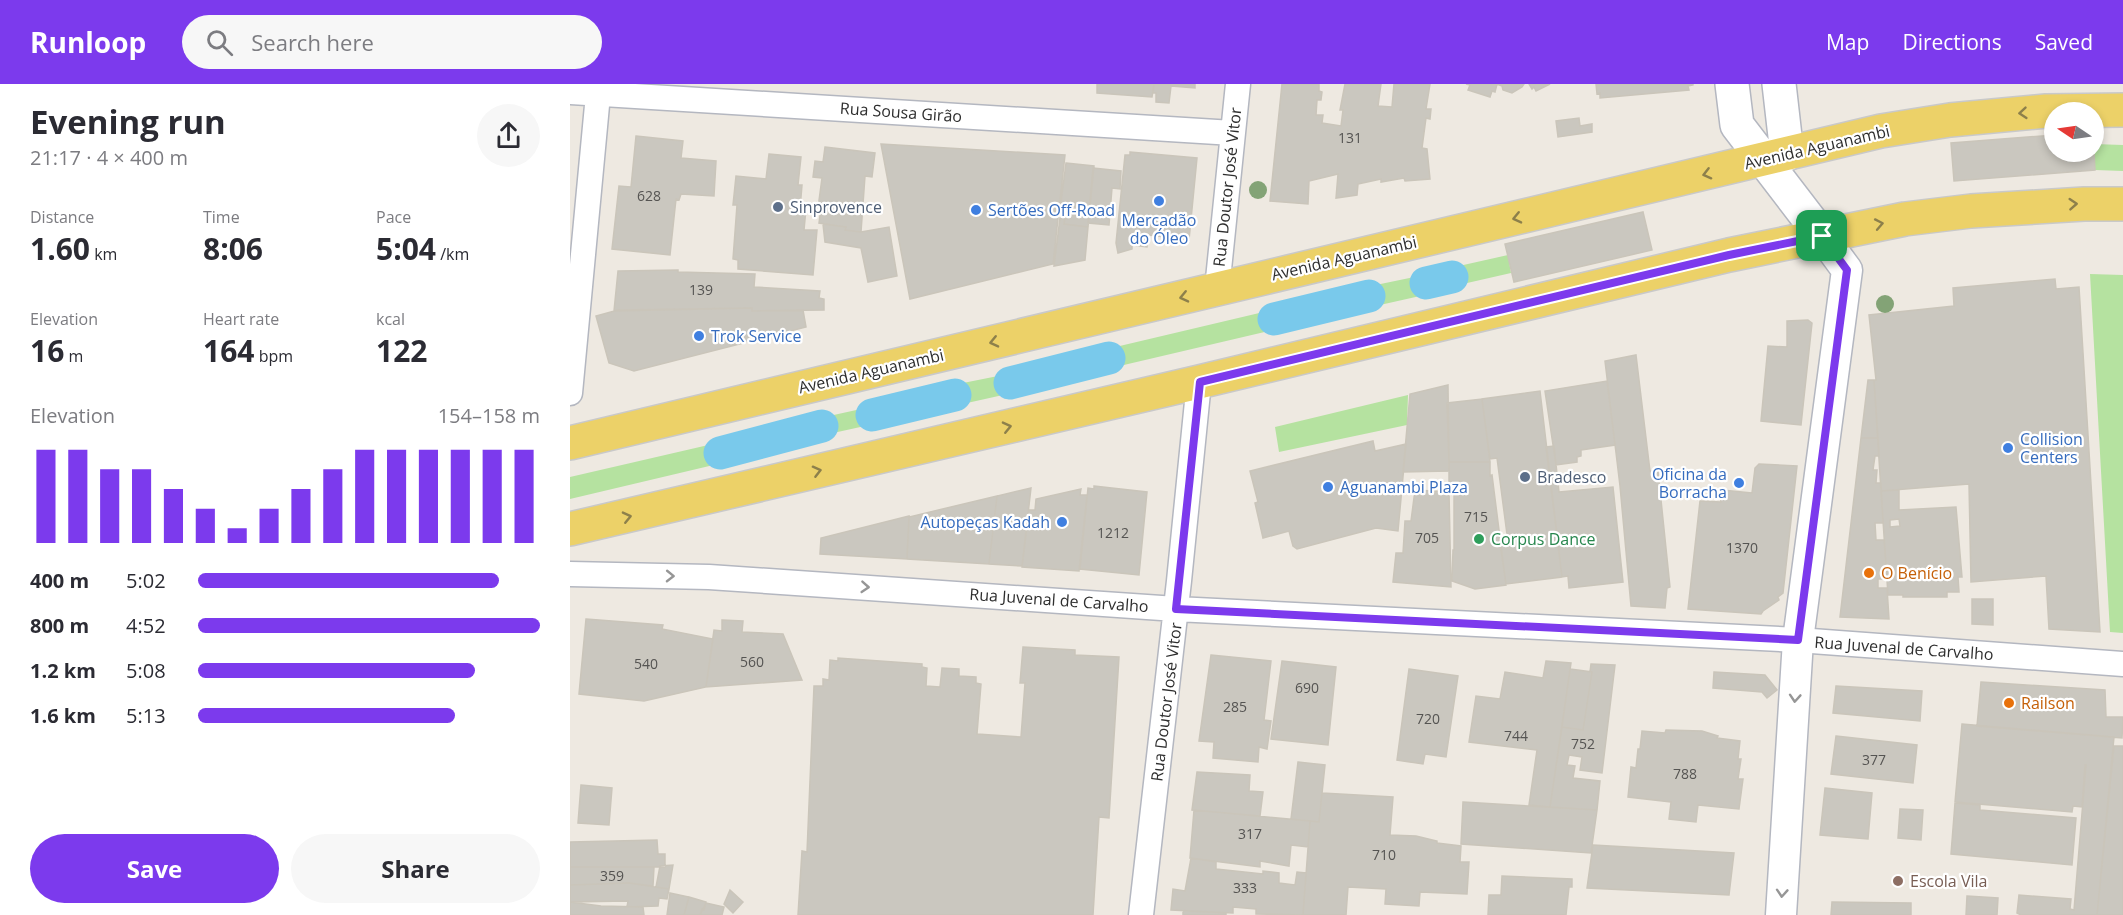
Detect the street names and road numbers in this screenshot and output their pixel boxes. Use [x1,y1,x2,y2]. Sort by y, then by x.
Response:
street label: Rua Sousa Girão [839,97,963,127]
street label: Rua Doutor José Vitor [1208,106,1246,268]
street label: Avenida Aguanambi [1742,120,1892,174]
street label: Avenida Aguanambi [1269,231,1419,285]
street label: Avenida Aguanambi [796,344,946,398]
street label: Rua Juvenal de Carvalho [969,583,1149,617]
street label: Rua Doutor José Vitor [1145,621,1187,783]
street label: Rua Juvenal de Carvalho [1814,631,1994,665]

